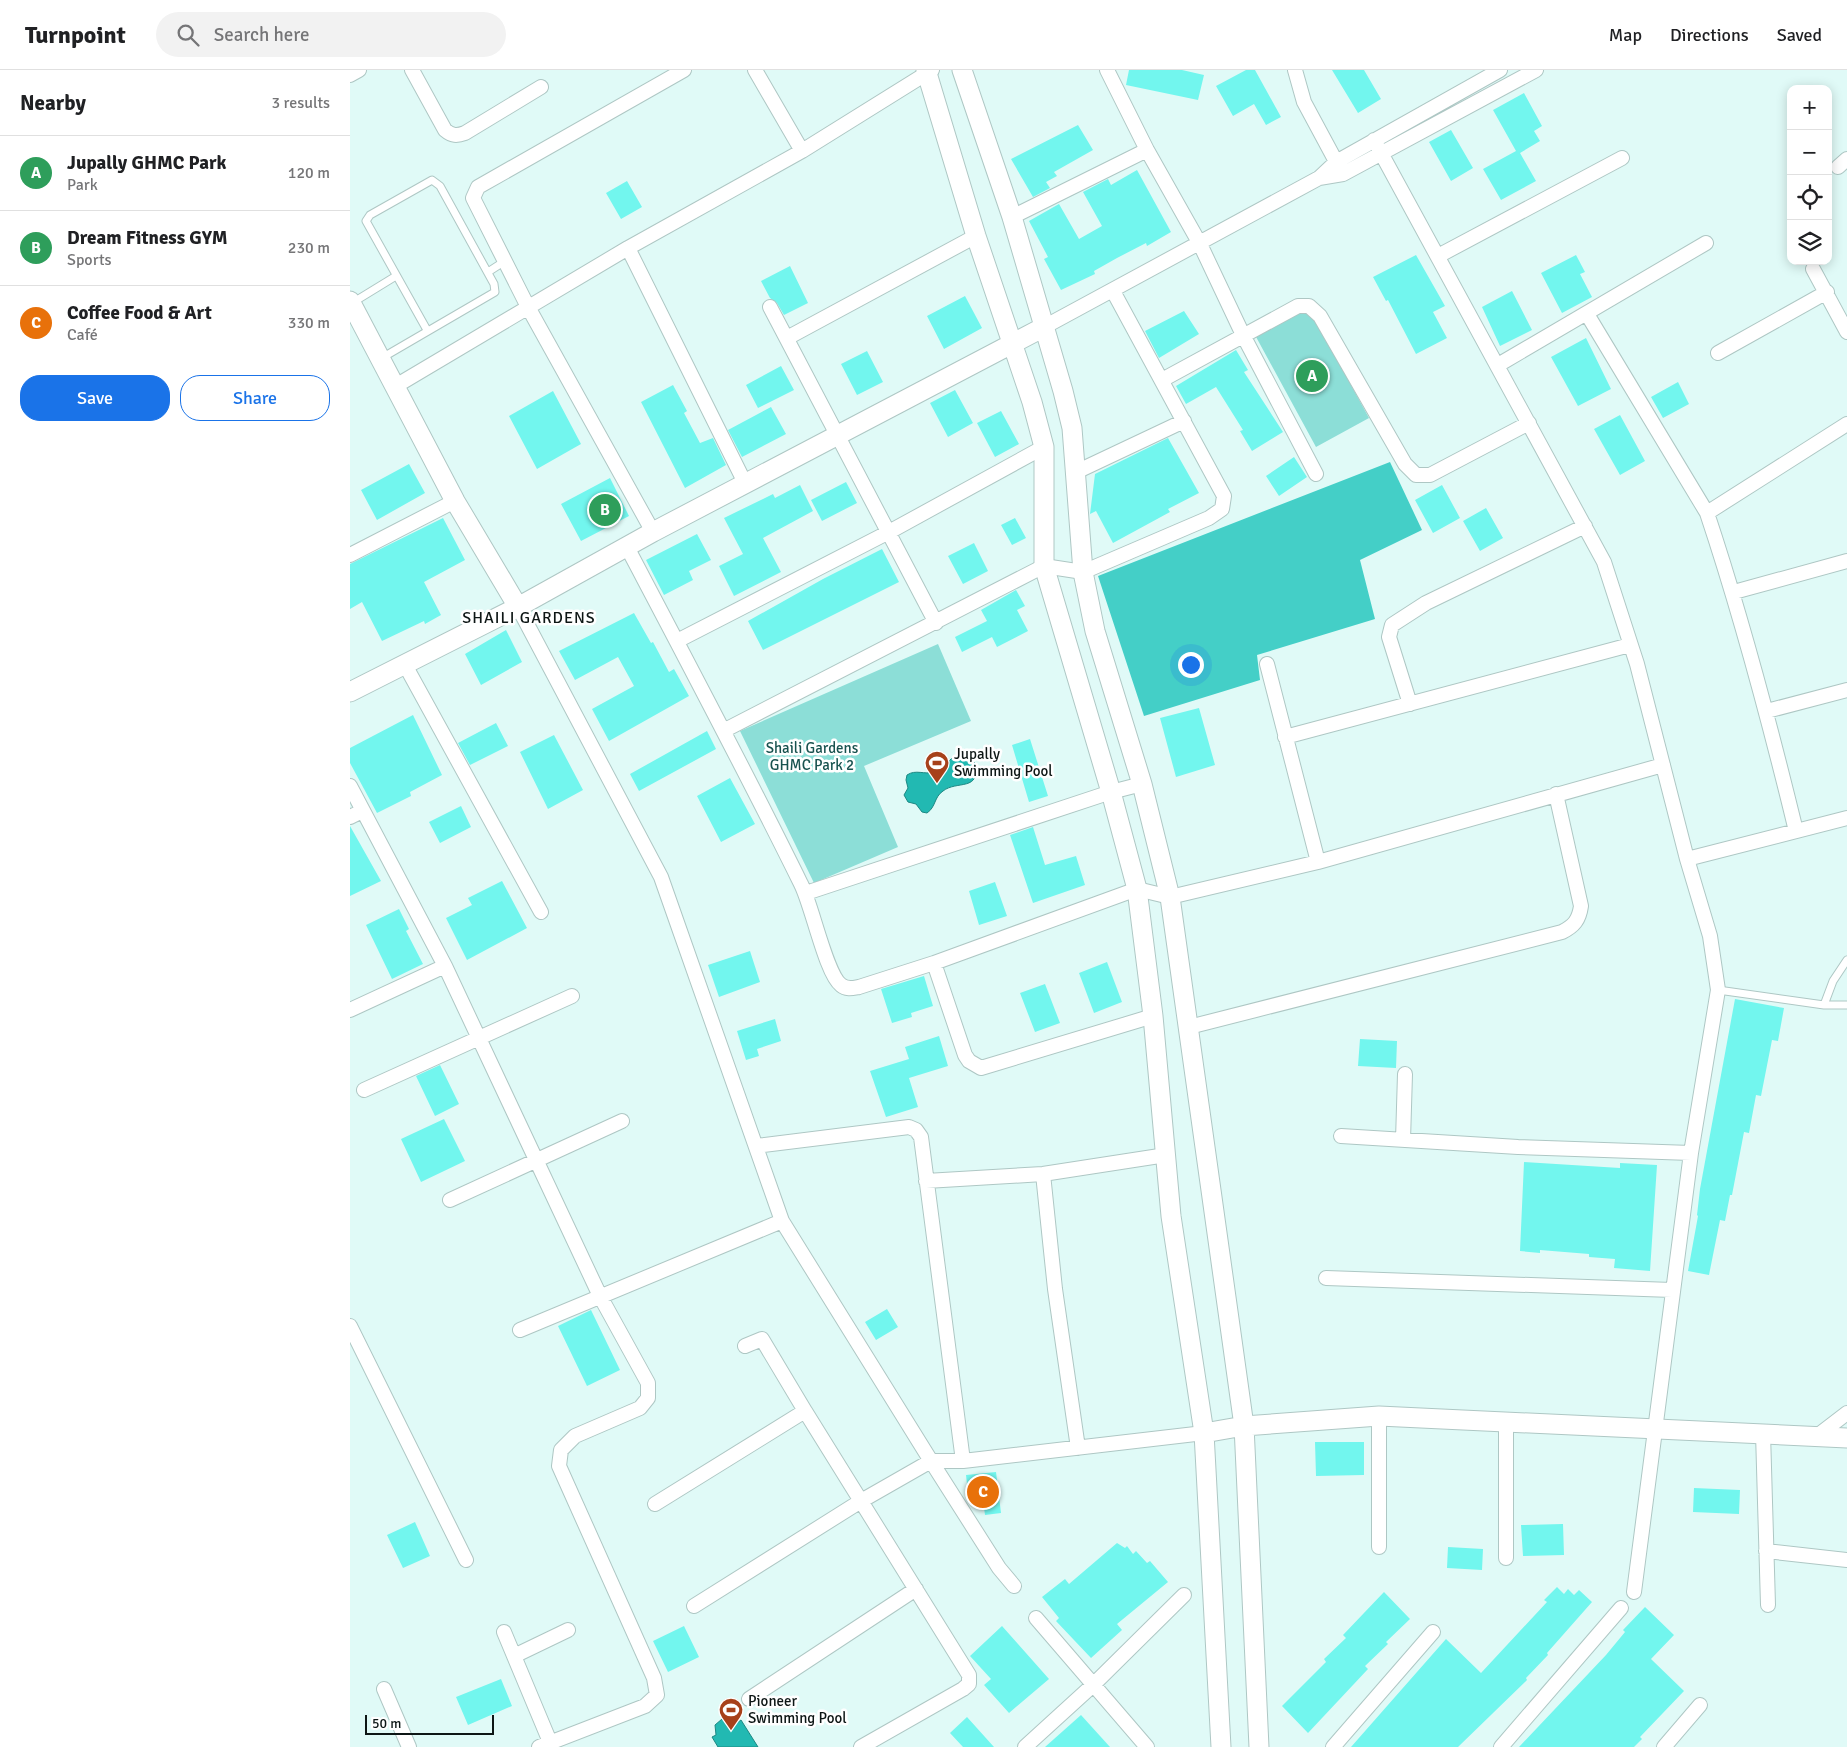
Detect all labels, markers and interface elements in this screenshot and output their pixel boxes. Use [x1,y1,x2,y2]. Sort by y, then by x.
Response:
search box [156,12,506,57]
text: Turnpoint [25,20,126,50]
icon: search [174,21,202,49]
text: Search here [214,23,309,47]
text: Map [1609,24,1642,46]
text: Directions [1670,24,1749,46]
text: Saved [1777,24,1822,46]
map controls [1787,85,1832,265]
button: + [1787,85,1832,130]
text: Nearby [20,90,86,116]
text: 3 results [271,93,330,113]
button: − [1787,130,1832,175]
text: Jupally GHMC Park [67,151,227,175]
text: A [31,163,41,183]
text: 120 m [288,163,330,183]
text: Park [67,175,98,195]
button: locate [1787,175,1832,220]
button: layers [1787,220,1832,265]
text: Dream Fitness GYM [67,226,228,250]
text: B [31,238,41,258]
text: 230 m [288,238,330,258]
text: Sports [67,250,112,270]
text: Coffee Food & Art [67,301,212,325]
text: C [31,313,41,333]
text: 330 m [288,313,330,333]
text: Café [67,325,98,345]
pin: A [1296,357,1328,395]
button: Save [20,375,170,421]
button: Share [180,375,330,421]
pin: B [589,491,621,529]
district label: SHAILI GARDENS [462,608,596,628]
your location [1178,652,1204,678]
park label: Shaili Gardens GHMC Park 2 [766,739,859,774]
place label: Jupally Swimming Pool [954,745,1053,780]
sports icon: Jupally Swimming Pool [924,750,950,784]
pin: C [967,1473,999,1511]
place label: Pioneer Swimming Pool [748,1692,847,1727]
sports icon: Pioneer Swimming Pool [718,1697,744,1731]
scale bar [365,1712,494,1735]
text: 50 m [372,1715,401,1732]

